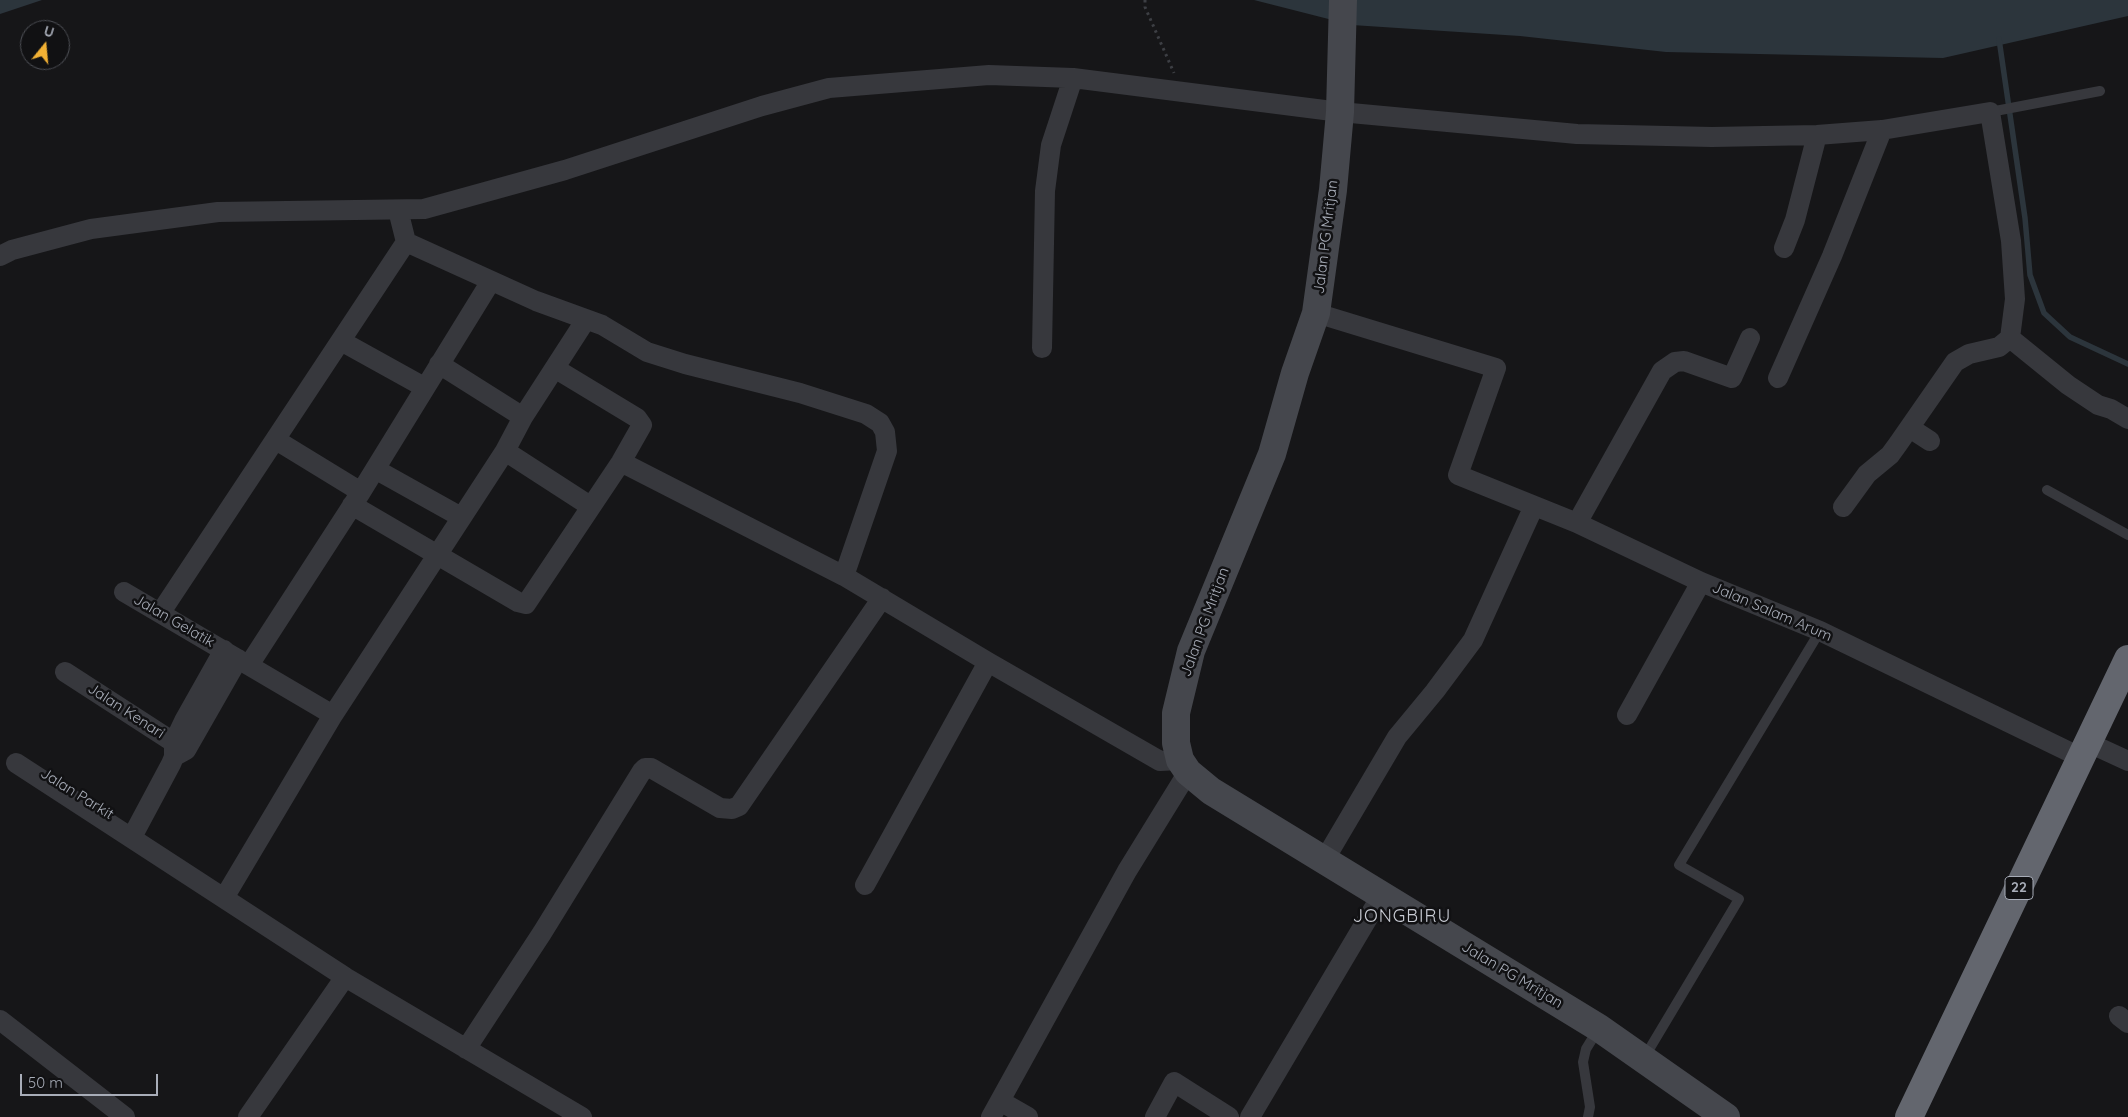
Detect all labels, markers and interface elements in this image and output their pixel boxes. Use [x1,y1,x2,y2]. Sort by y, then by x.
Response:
north arrow [20,20,70,70]
text: U [42,22,56,42]
street label: Jalan PG Mritjan [1310,179,1342,295]
street label: Jalan PG Mritjan [1177,565,1233,679]
street label: Jalan Salam Arum [1709,579,1835,645]
street label: Jalan Gelatik [130,591,218,651]
street label: Jalan Kenari [84,679,168,743]
street label: Jalan Parkit [37,764,117,824]
road number: 22 [2005,876,2033,900]
district label: JONGBIRU [1352,906,1452,928]
street label: Jalan PG Mritjan [1458,938,1566,1012]
scale bar [22,1064,160,1096]
text: 50 m [28,1073,63,1092]

